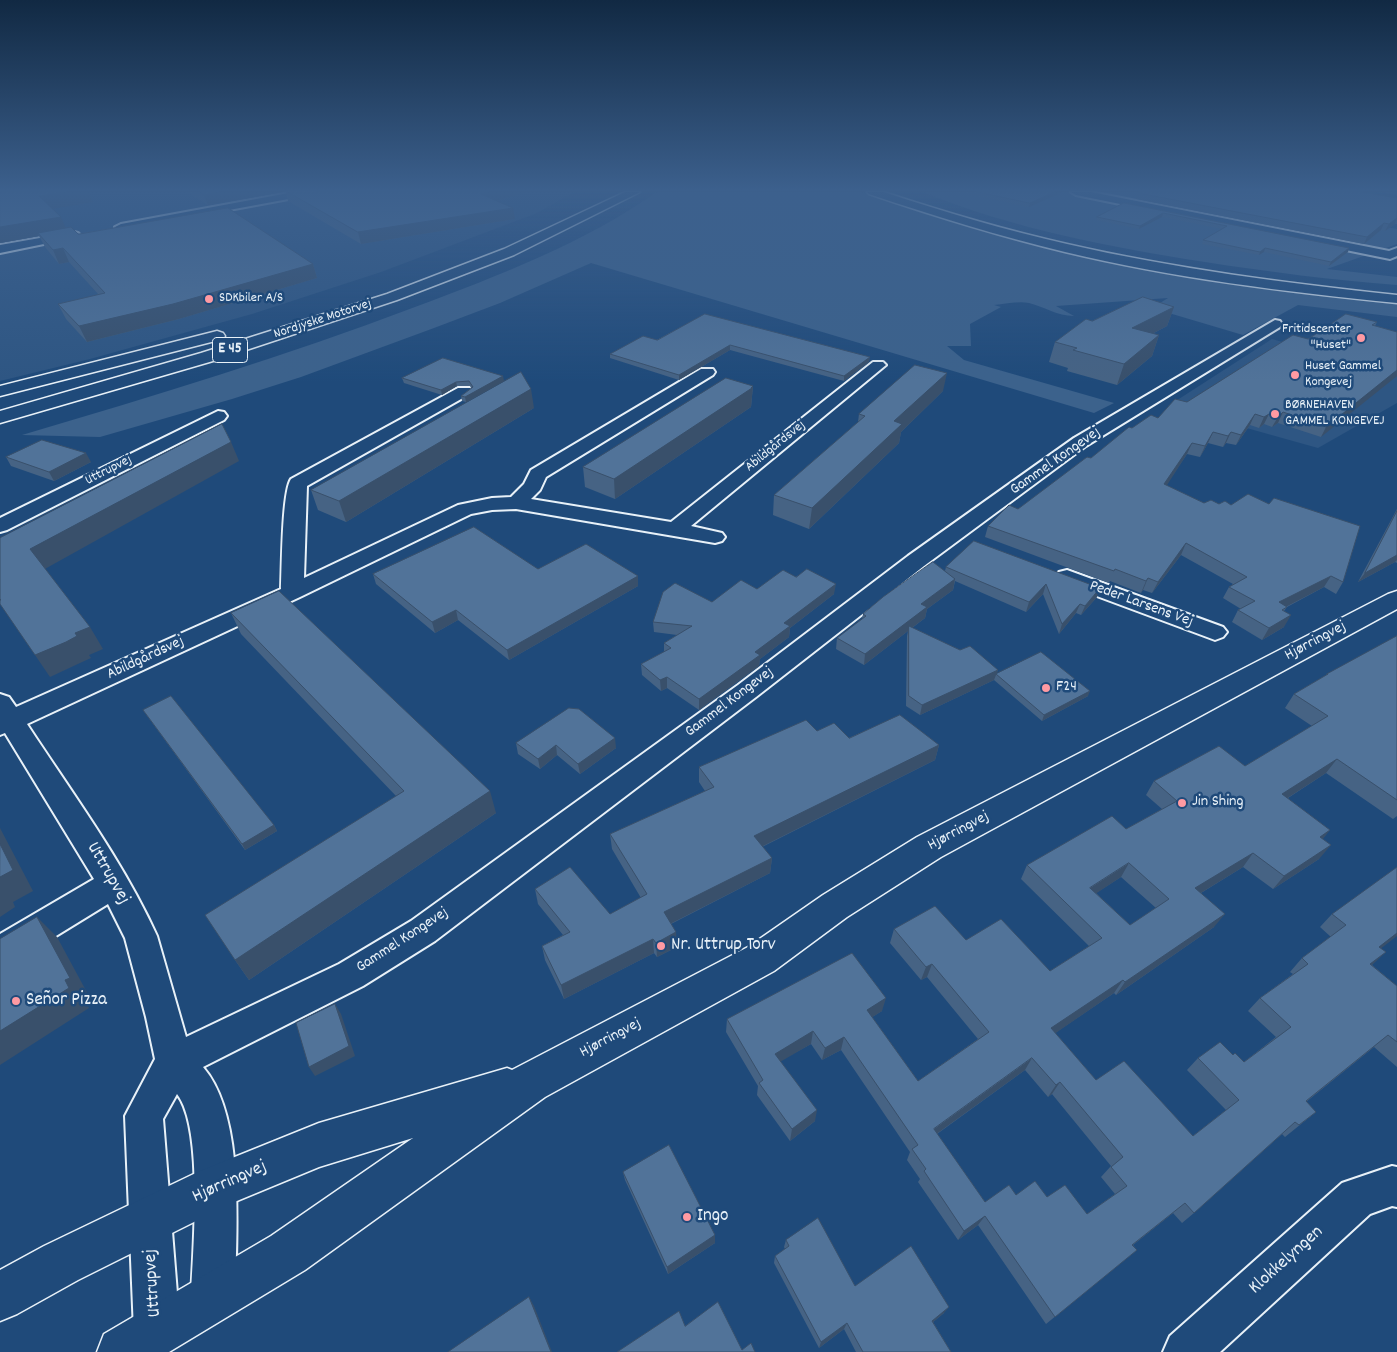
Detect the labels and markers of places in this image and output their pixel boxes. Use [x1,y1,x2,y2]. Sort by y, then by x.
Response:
place label: SDKbiler A/S [219,291,283,307]
marker: SDKbiler A/S [203,293,215,305]
place label: Fritidscenter "Huset" [1282,322,1351,354]
marker: Fritidscenter "Huset" [1355,332,1367,344]
place label: Huset Gammel Kongevej [1305,359,1381,392]
marker: Huset Gammel Kongevej [1289,369,1301,381]
place label: BØRNEHAVEN GAMMEL KONGEVEJ [1285,398,1384,431]
marker: BØRNEHAVEN GAMMEL KONGEVEJ [1269,408,1281,420]
place label: F24 [1056,678,1077,698]
marker: F24 [1040,682,1052,694]
place label: Jin Shing [1192,793,1244,813]
marker: Jin Shing [1176,797,1188,809]
place label: Nr. Uttrup Torv [671,935,776,957]
marker: Nr. Uttrup Torv [655,940,667,952]
place label: Señor Pizza [26,990,107,1012]
marker: Señor Pizza [10,995,22,1007]
place label: Ingo [697,1206,728,1228]
marker: Ingo [681,1211,693,1223]

